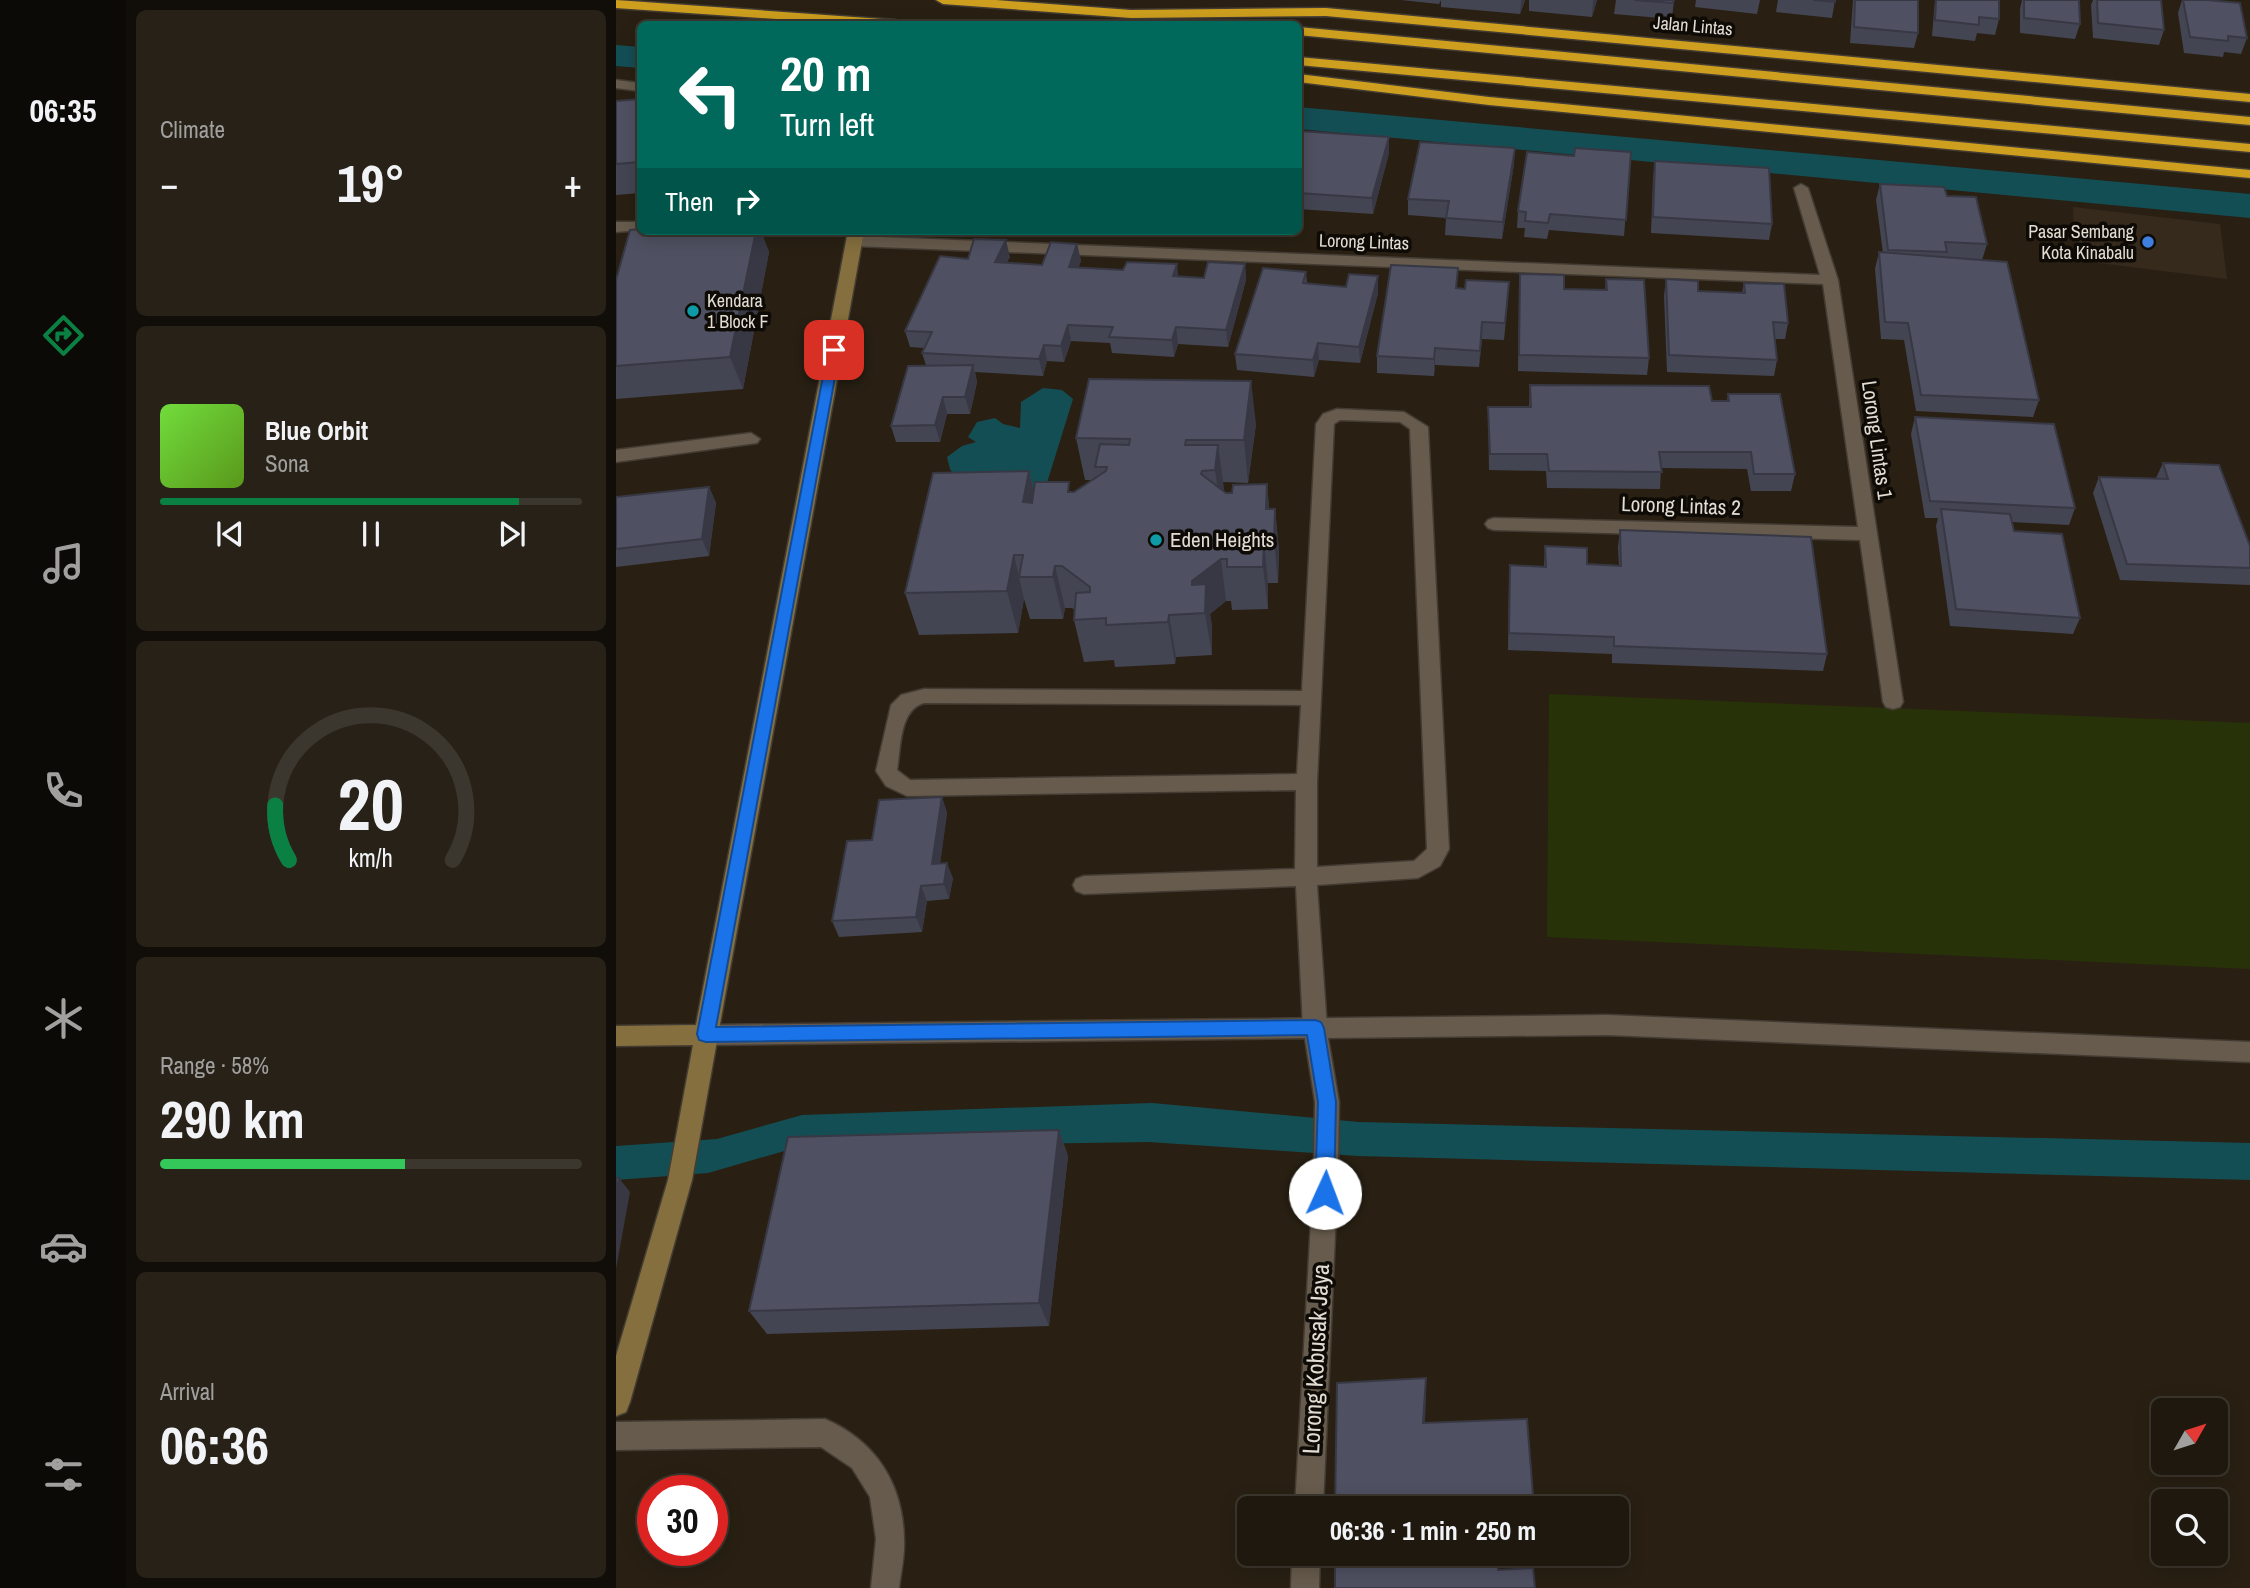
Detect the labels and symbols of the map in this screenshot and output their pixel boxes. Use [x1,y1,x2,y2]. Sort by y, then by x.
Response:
street label: Jalan Lintas [1652,10,1734,41]
place label: Pasar Sembang Kota Kinabalu [2028,219,2135,265]
street label: Lorong Lintas [1318,227,1410,256]
marker: Pasar Sembang Kota Kinabalu [2140,234,2156,250]
place label: Kendara 1 Block F [707,288,769,334]
marker: Kendara 1 Block F [685,303,701,319]
pin [804,320,864,380]
street label: Lorong Lintas 1 [1855,379,1900,502]
street label: Lorong Lintas 2 [1621,489,1741,522]
place label: Eden Heights [1170,525,1274,554]
marker: Eden Heights [1148,532,1164,548]
position arrow [1288,1156,1362,1230]
street label: Lorong Kobusak Jaya [1294,1263,1336,1455]
north arrow [2151,1398,2228,1475]
speed limit sign: 30 [637,1475,728,1566]

